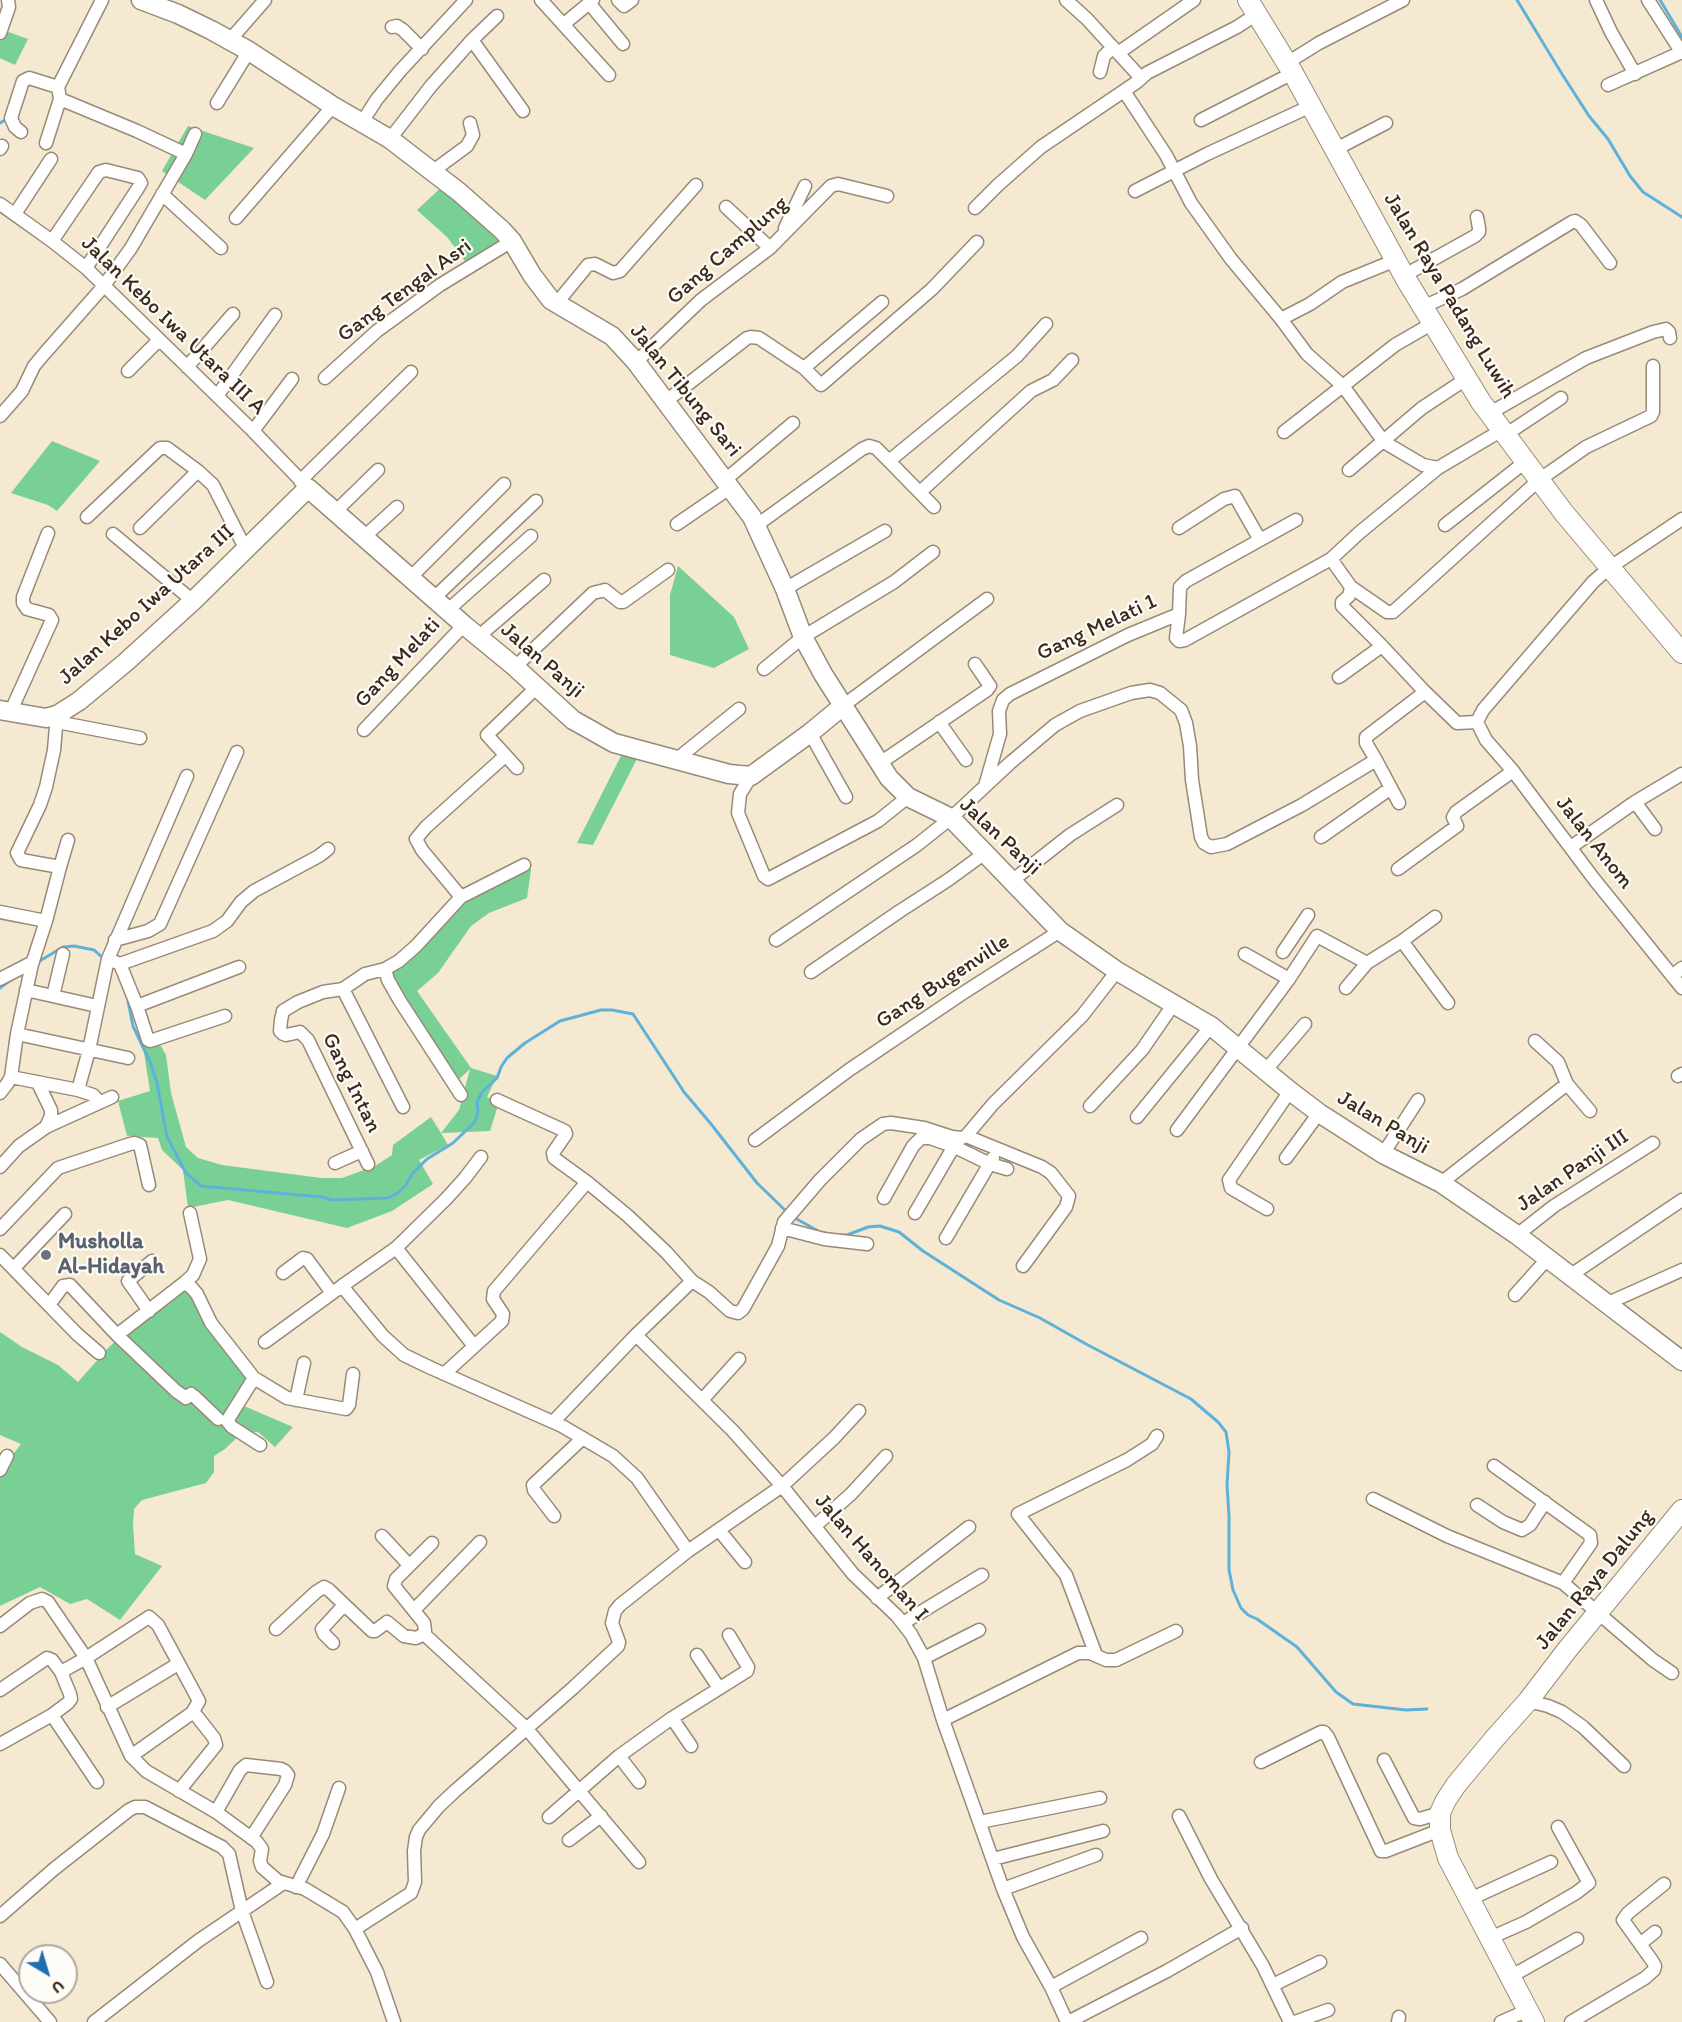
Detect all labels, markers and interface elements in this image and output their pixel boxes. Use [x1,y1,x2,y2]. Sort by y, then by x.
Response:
street label: Jalan Raya Padang Luwih [1377,188,1521,404]
street label: Gang Camplung [662,191,794,311]
street label: Jalan Kebo Iwa Utara III A [75,231,271,421]
street label: Gang Tengal Asri [333,234,477,348]
street label: Jalan Tibung Sari [623,319,747,463]
street label: Jalan Kebo Iwa Utara III [54,519,240,691]
street label: Gang Melati 1 [1033,589,1161,667]
street label: Gang Melati [350,612,446,714]
street label: Jalan Panji [495,617,589,705]
street label: Jalan Anom [1549,791,1639,895]
street label: Jalan Panji [954,792,1046,882]
street label: Gang Bugenville [871,929,1015,1035]
street label: Gang Intan [315,1029,387,1137]
street label: Jalan Panji [1332,1085,1434,1161]
street label: Jalan Panji III [1512,1124,1634,1218]
place label: Musholla Al-Hidayah [58,1229,164,1280]
marker: Musholla Al-Hidayah [39,1248,53,1262]
street label: Jalan Hanoman I [808,1489,934,1627]
street label: Jalan Raya Dalung [1530,1504,1660,1656]
north arrow [18,1944,78,2004]
text: U [48,1976,68,1998]

